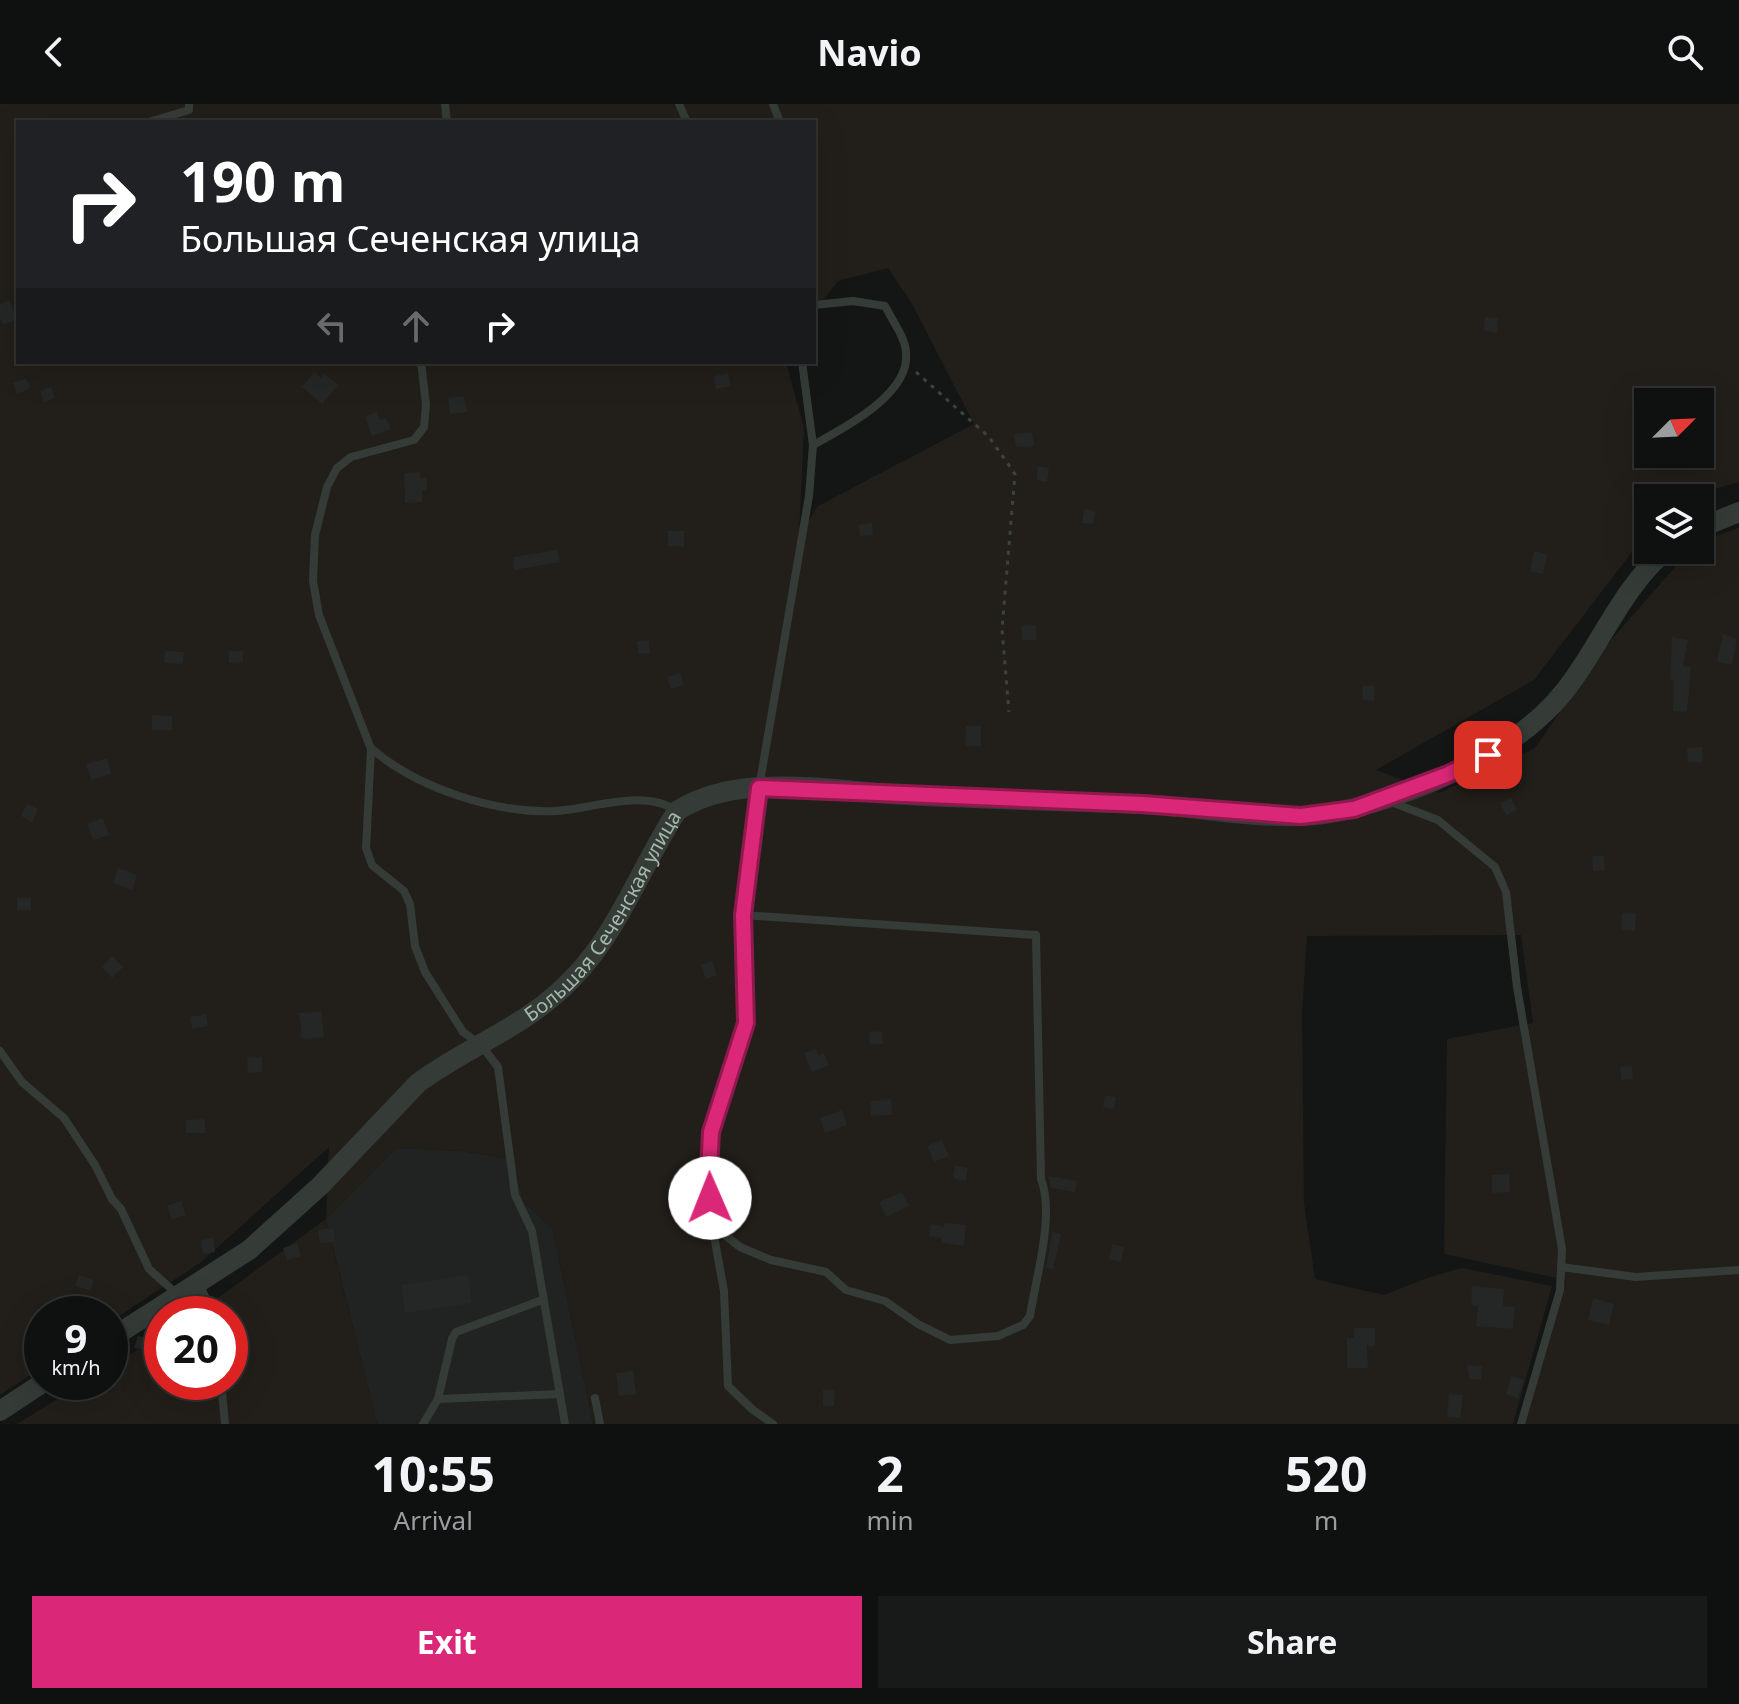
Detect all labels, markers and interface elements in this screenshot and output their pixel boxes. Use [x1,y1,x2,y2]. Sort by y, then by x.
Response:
text: Navio [817,28,922,77]
icon: back [32,30,76,74]
icon: search [1663,30,1707,74]
text: 190 m [180,142,345,218]
icon: right [48,152,152,256]
text: Большая Сеченская улица [180,214,641,263]
icon: left [310,304,354,348]
icon: ahead [394,304,438,348]
icon: right [478,304,522,348]
north arrow [1634,388,1714,468]
map controls [1634,388,1714,564]
button: layers [1634,484,1714,564]
pin [1454,721,1522,789]
icon: arrive [1466,733,1510,777]
street label: Большая Сеченская улица [518,805,687,1027]
position arrow [668,1156,752,1240]
speed limit sign: 20 [144,1296,248,1400]
text: 9 [65,1310,87,1365]
text: km/h [51,1354,101,1381]
text: 10:55 [372,1441,495,1506]
text: 2 [876,1441,904,1506]
text: 520 [1285,1441,1367,1506]
text: Arrival [394,1502,473,1538]
text: min [866,1502,914,1538]
text: m [1314,1502,1338,1538]
button: Exit [32,1596,862,1688]
button: Share [878,1596,1707,1688]

